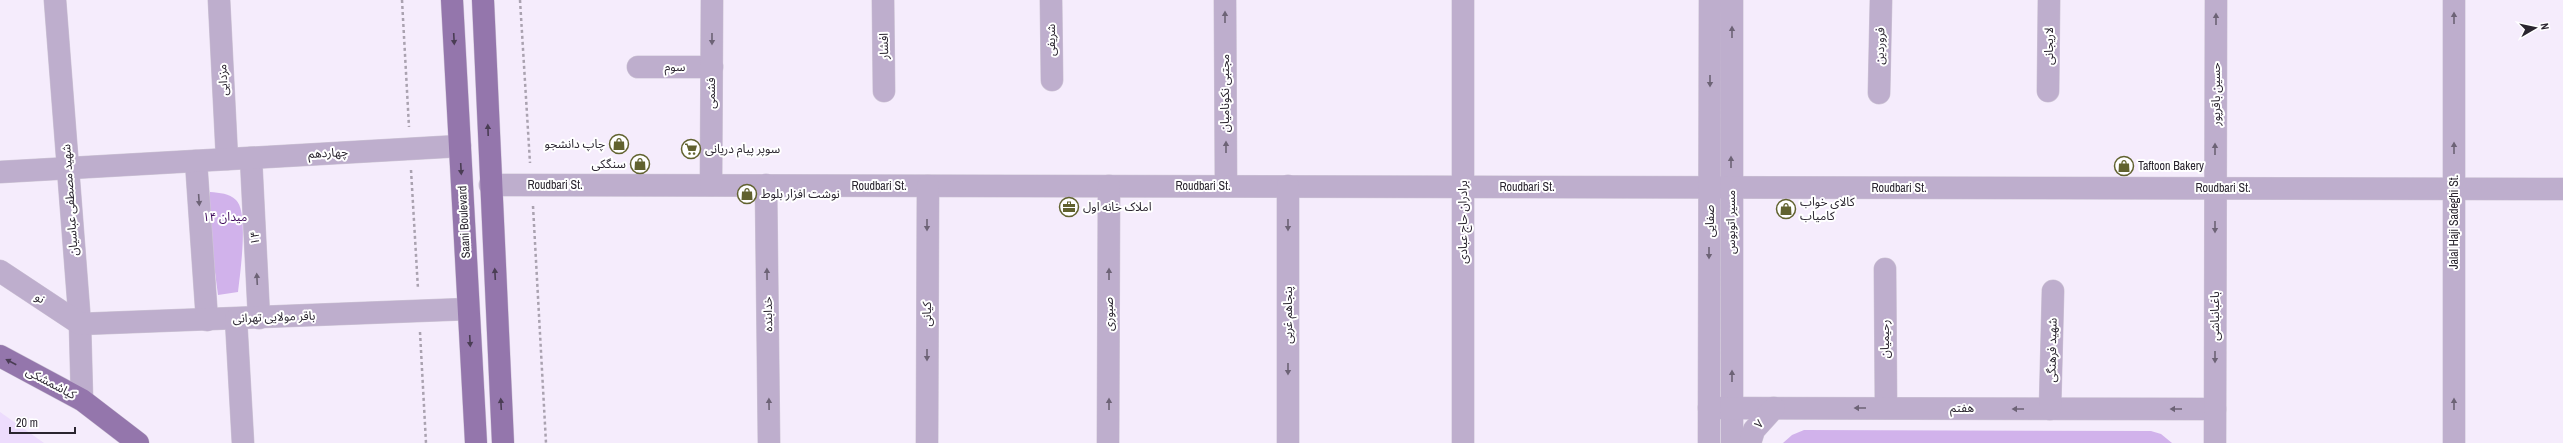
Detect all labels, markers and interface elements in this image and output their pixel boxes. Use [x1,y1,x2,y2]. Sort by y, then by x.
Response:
north arrow [2515,8,2555,48]
one-way arrow [1222,10,1228,23]
one-way arrow [2451,11,2457,24]
one-way arrow [2213,12,2219,25]
text: N [2537,22,2552,31]
street label: شریفی [1043,24,1059,56]
one-way arrow [1729,25,1735,38]
street label: فروردین [1872,27,1888,65]
street label: لاریجانی [2041,27,2057,65]
one-way arrow [451,33,458,45]
one-way arrow [709,33,715,46]
street label: افشار [876,33,892,60]
street label: مجتبی نکونامیان [1217,54,1233,132]
street label: سوم [665,59,685,76]
street label: حسین باقرپور [2208,62,2224,127]
street label: مزدایی [214,64,232,96]
one-way arrow [1707,75,1713,88]
street label: فشمی [703,77,719,109]
one-way arrow [485,123,491,136]
shop icon: چاپ دانشجو [608,133,630,155]
place label: چاپ دانشجو [544,136,605,152]
supermarket icon: سوپر پیام دریانی [680,138,702,160]
one-way arrow [1223,140,1229,153]
place label: سوپر پیام دریانی [705,141,780,158]
one-way arrow [2451,141,2457,154]
one-way arrow [2212,142,2218,155]
street label: شهید مصطفی عباسیان [58,144,82,256]
street label: چهاردهم [308,144,348,163]
shop icon: سنگکی [629,153,651,175]
one-way arrow [1728,155,1734,168]
shop icon: Taftoon Bakery [2113,155,2135,177]
place label: سنگکی [591,156,626,172]
place label: Taftoon Bakery [2138,158,2204,174]
one-way arrow [458,163,464,176]
street label: Jalal Haji Sadeghi St. [2446,175,2462,269]
street label: Roudbari St. [527,177,583,193]
street label: Roudbari St. [851,178,907,194]
street label: Roudbari St. [1175,178,1231,194]
street label: Roudbari St. [1499,179,1555,195]
street label: برادران حاج عبادی [1455,180,1472,264]
street label: Roudbari St. [1871,180,1927,196]
street label: Roudbari St. [2195,180,2251,196]
shop icon: نوشت افزار بلوط [736,183,758,205]
street label: Saani Boulevard [454,185,474,259]
place label: نوشت افزار بلوط [761,186,840,202]
street label: مسیر اتوبوس [1723,190,1739,254]
one-way arrow [195,194,202,206]
place label: کالای خواب کامیاب [1800,194,1856,224]
office icon: املاک خانه اول [1058,196,1080,218]
shop icon: کالای خواب کامیاب [1775,198,1797,220]
place label: املاک خانه اول [1083,199,1152,215]
street label: صفایی [1702,204,1718,237]
park label: میدان ۱۴ [203,209,247,225]
one-way arrow [924,219,930,232]
one-way arrow [1285,219,1291,232]
one-way arrow [2212,221,2218,234]
street label: ۱۴ [247,231,263,245]
one-way arrow [1706,247,1712,260]
one-way arrow [764,267,770,280]
one-way arrow [1106,267,1112,280]
one-way arrow [491,268,498,280]
one-way arrow [254,272,260,285]
street label: پنجاهم غربی [1280,286,1297,344]
street label: نو [32,289,48,307]
street label: باغبانباشی [2207,291,2223,341]
street label: خدابنده [760,296,776,332]
street label: صبوری [1101,297,1117,331]
street label: کیانی [919,300,935,326]
street label: باقر مولایی تهرانی [232,308,316,326]
street label: شهید فرهنگی [2043,318,2061,382]
street label: رحیمیان [1877,320,1893,358]
one-way arrow [467,335,474,347]
one-way arrow [924,349,930,362]
one-way arrow [2212,351,2218,364]
one-way arrow [5,358,17,365]
street label: کیاشمشکی [23,363,80,403]
one-way arrow [1285,363,1291,376]
one-way arrow [1729,369,1735,382]
one-way arrow [766,397,772,410]
one-way arrow [1106,397,1112,410]
one-way arrow [2451,397,2457,410]
one-way arrow [498,398,505,410]
street label: هفتم [1950,400,1974,417]
one-way arrow [1853,405,1866,411]
one-way arrow [2011,406,2024,412]
one-way arrow [2169,406,2182,412]
scale bar [10,409,75,435]
text: 20 m [16,415,38,431]
street label: ۷ [1751,416,1767,432]

